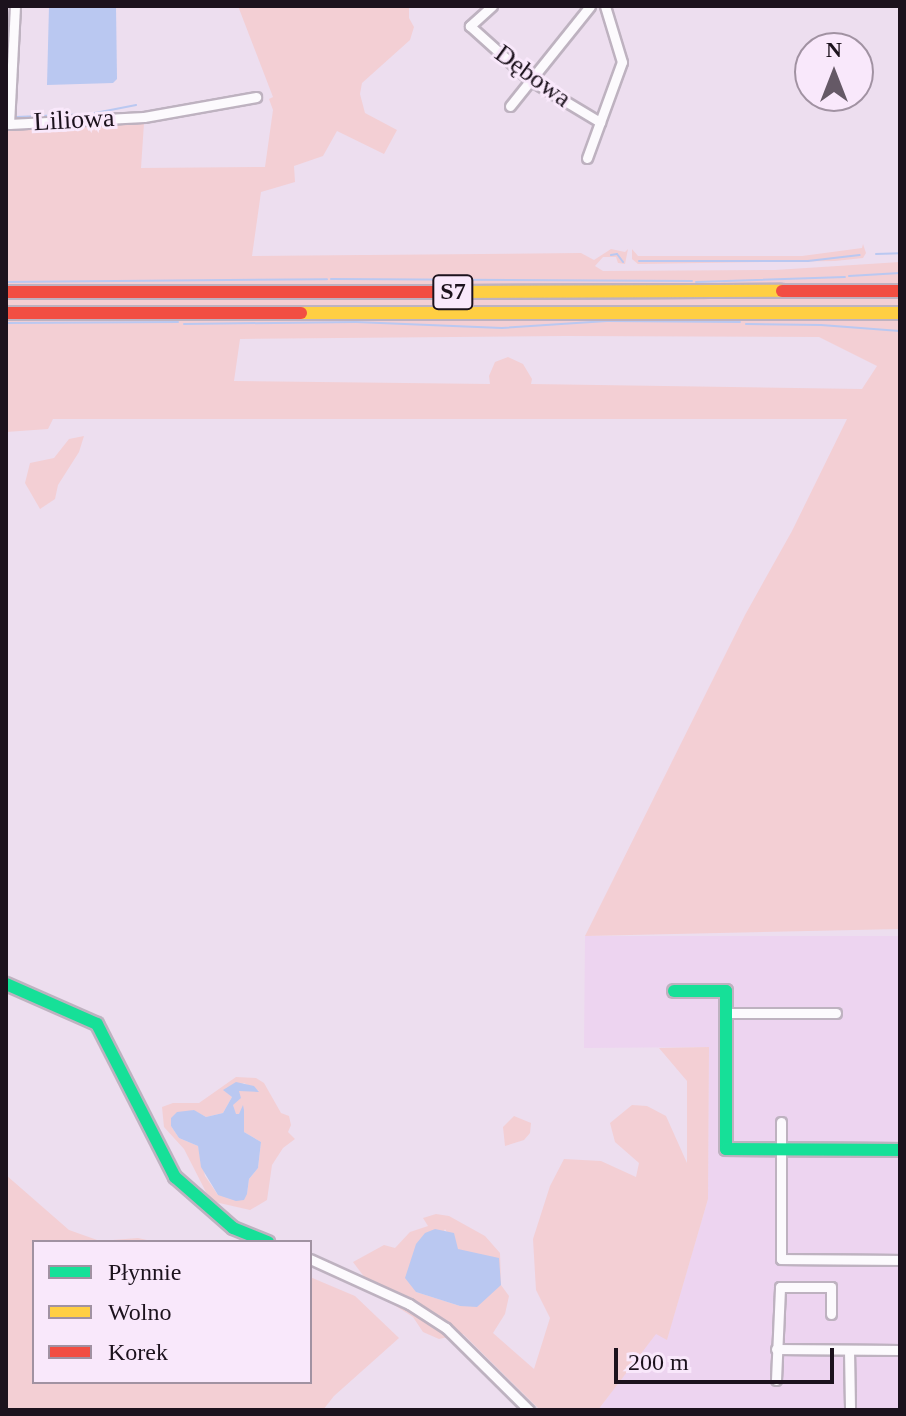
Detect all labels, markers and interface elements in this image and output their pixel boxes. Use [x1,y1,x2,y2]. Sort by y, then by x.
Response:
north arrow [794,32,874,112]
text: N [826,37,842,62]
street label: Dębowa [489,38,577,114]
street label: Liliowa [33,102,115,138]
road number: S7 [431,272,475,312]
legend [32,1240,312,1384]
text: Płynnie [108,1259,181,1285]
text: Wolno [108,1299,171,1325]
scale bar [618,1332,838,1382]
text: Korek [108,1339,168,1365]
text: 200 m [628,1349,689,1375]

